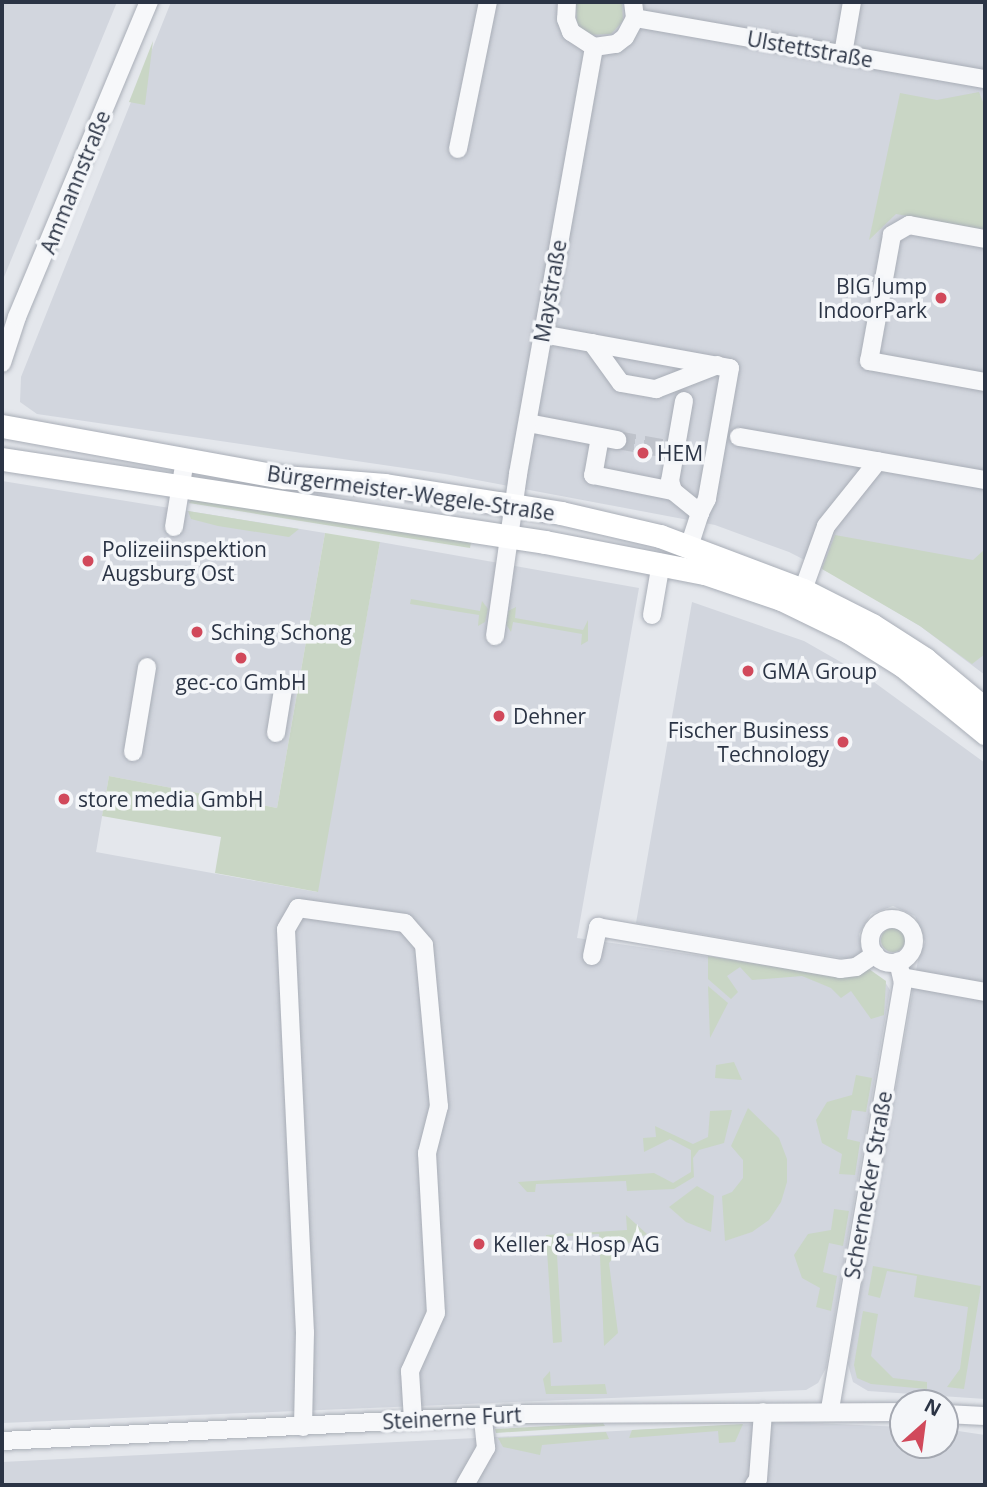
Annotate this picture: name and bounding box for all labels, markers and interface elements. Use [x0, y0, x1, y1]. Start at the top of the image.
street label: Ulstettstraße [745, 26, 875, 72]
street label: Ammannstraße [35, 107, 115, 257]
street label: Maystraße [529, 238, 571, 344]
place label: BIG Jump IndoorPark [818, 273, 927, 323]
marker: BIG Jump IndoorPark [933, 290, 949, 306]
place label: HEM [657, 440, 703, 466]
marker: HEM [635, 445, 651, 461]
street label: Bürgermeister-Wegele-Straße [266, 460, 556, 526]
place label: Polizeiinspektion Augsburg Ost [102, 536, 267, 586]
marker: Polizeiinspektion Augsburg Ost [80, 553, 96, 569]
place label: Sching Schong [211, 619, 352, 645]
marker: Sching Schong [189, 624, 205, 640]
marker: gec-co GmbH [233, 650, 249, 666]
place label: GMA Group [762, 658, 877, 684]
marker: GMA Group [740, 663, 756, 679]
place label: gec-co GmbH [175, 669, 307, 695]
place label: Dehner [513, 703, 586, 729]
marker: Dehner [491, 708, 507, 724]
place label: Fischer Business Technology [668, 717, 829, 767]
marker: Fischer Business Technology [835, 734, 851, 750]
place label: store media GmbH [78, 786, 264, 812]
marker: store media GmbH [56, 791, 72, 807]
street label: Schernecker Straße [839, 1089, 897, 1281]
place label: Keller & Hosp AG [493, 1231, 660, 1257]
marker: Keller & Hosp AG [471, 1236, 487, 1252]
north arrow [889, 1389, 959, 1459]
text: N [920, 1392, 946, 1422]
street label: Steinerne Furt [382, 1402, 522, 1434]

